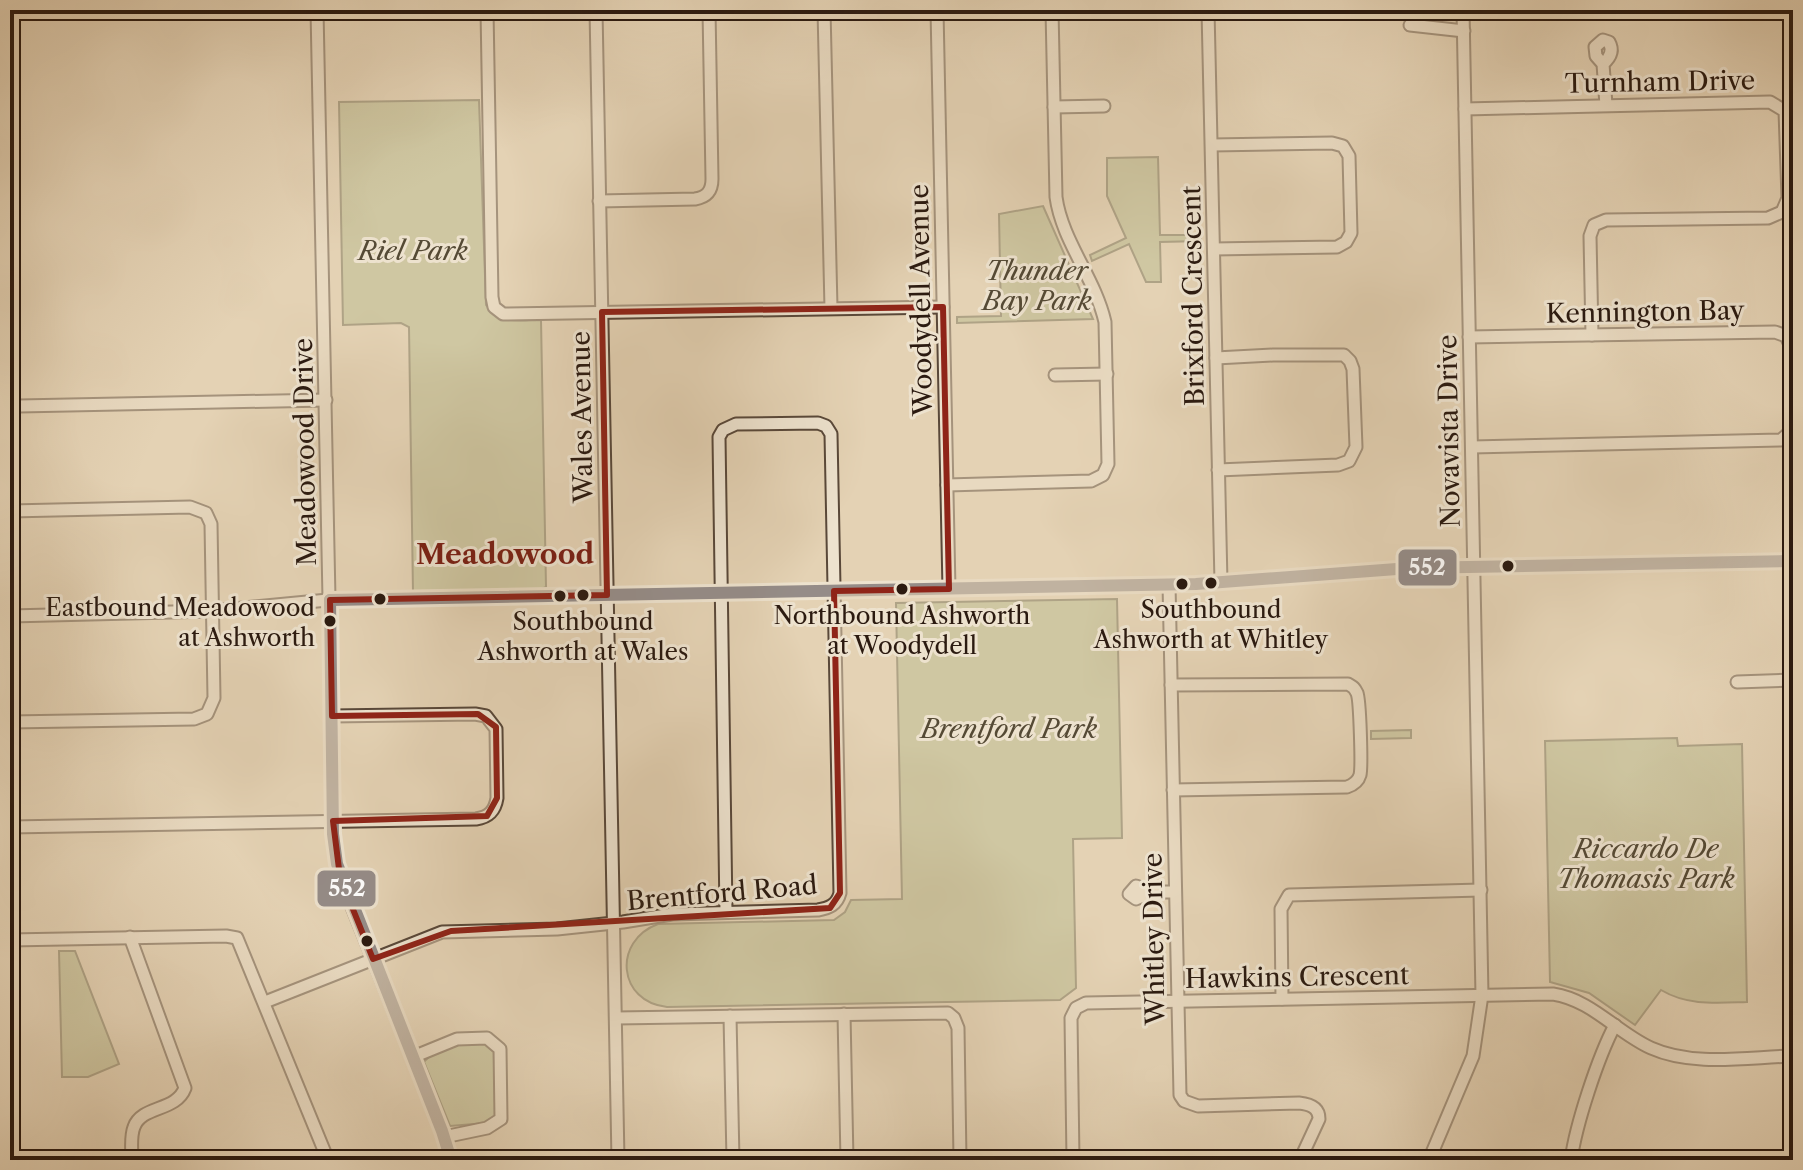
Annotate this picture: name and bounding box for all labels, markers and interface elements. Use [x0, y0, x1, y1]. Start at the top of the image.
street label: Turnham Drive [1564, 64, 1756, 100]
street label: Woodydell Avenue [903, 184, 939, 417]
street label: Brixford Crescent [1175, 185, 1211, 407]
park label: Riel Park [356, 235, 468, 267]
park label: Thunder Bay Park [980, 255, 1092, 317]
street label: Kennington Bay [1545, 294, 1745, 330]
street label: Wales Avenue [565, 331, 600, 504]
street label: Novavista Drive [1431, 334, 1467, 528]
street label: Meadowood Drive [287, 338, 323, 566]
district label: Meadowood [416, 537, 594, 571]
line badge: 552 [1397, 548, 1458, 587]
text: 552 [1408, 554, 1446, 581]
unlabelled marker [1500, 558, 1516, 574]
marker: Southbound Ashworth at Whitley [1203, 575, 1219, 591]
unlabelled marker [1174, 576, 1190, 592]
marker: Northbound Ashworth at Woodydell [894, 581, 910, 597]
marker: Southbound Ashworth at Wales [575, 587, 591, 603]
unlabelled marker [552, 588, 568, 604]
unlabelled marker [372, 591, 388, 607]
place label: Eastbound Meadowood at Ashworth [45, 593, 315, 652]
place label: Southbound Ashworth at Whitley [1093, 595, 1329, 654]
place label: Northbound Ashworth at Woodydell [774, 601, 1030, 660]
place label: Southbound Ashworth at Wales [476, 607, 689, 666]
marker: Eastbound Meadowood at Ashworth [322, 613, 338, 629]
park label: Brentford Park [919, 713, 1098, 745]
park label: Riccardo De Thomasis Park [1557, 833, 1735, 895]
street label: Whitley Drive [1136, 853, 1172, 1026]
line badge: 552 [316, 869, 377, 908]
street label: Brentford Road [625, 869, 819, 917]
text: 552 [328, 875, 366, 902]
unlabelled marker [359, 933, 375, 949]
street label: Hawkins Crescent [1185, 959, 1410, 995]

